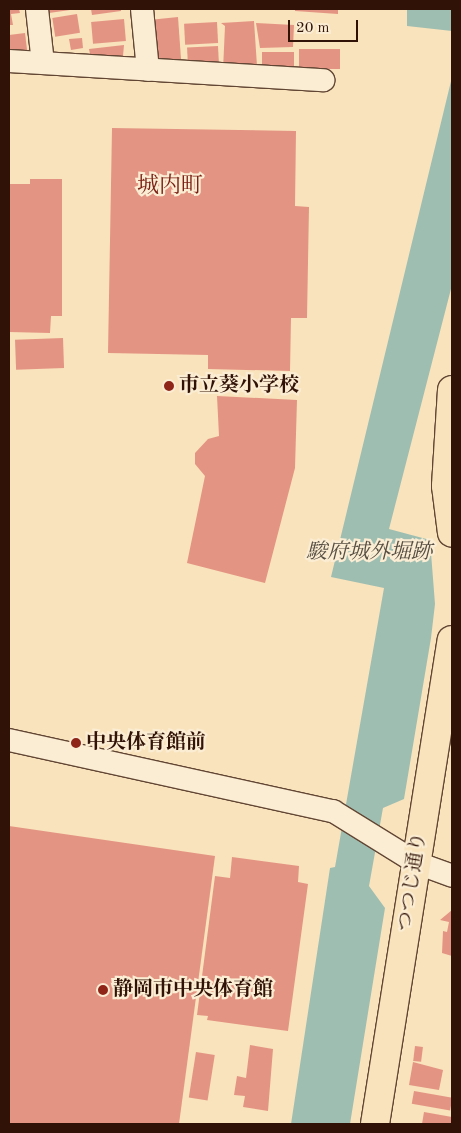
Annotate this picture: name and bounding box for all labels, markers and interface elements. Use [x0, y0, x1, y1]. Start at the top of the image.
scale bar [291, 10, 361, 42]
text: 20 m [296, 21, 330, 36]
district label: 城内町 [137, 174, 203, 200]
place label: 市立葵小学校 [179, 374, 299, 398]
marker: 市立葵小学校 [163, 380, 175, 392]
water label: 駿府城外堀跡 [306, 540, 432, 566]
place label: 中央体育館前 [86, 731, 206, 755]
marker: 中央体育館前 [70, 737, 82, 749]
street label: つつじ通り [393, 831, 433, 933]
place label: 静岡市中央体育館 [113, 978, 273, 1002]
marker: 静岡市中央体育館 [97, 984, 109, 996]

